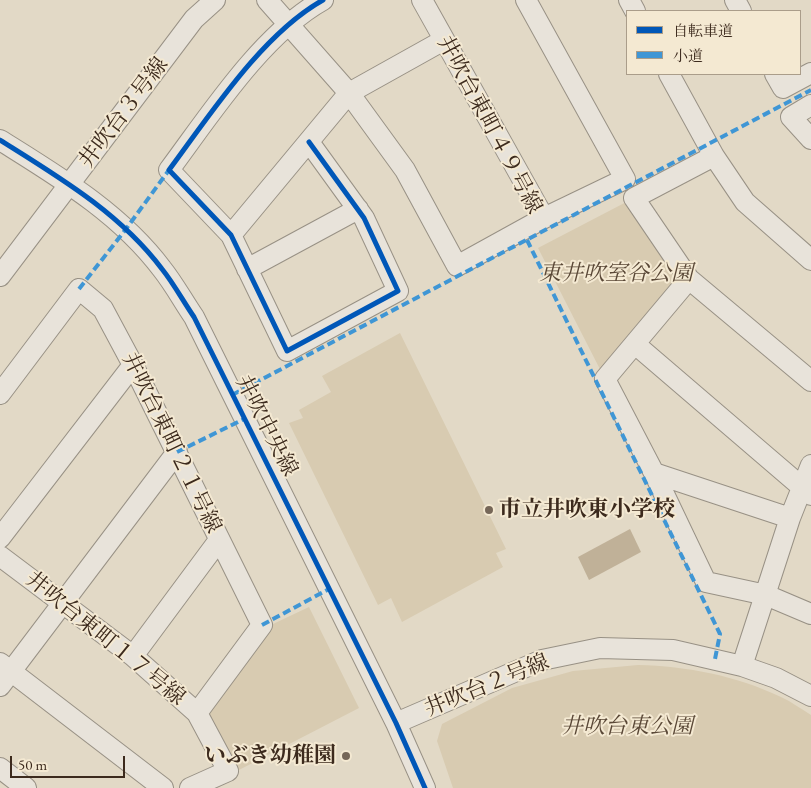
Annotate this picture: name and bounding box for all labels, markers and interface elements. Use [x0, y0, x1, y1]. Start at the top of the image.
legend [626, 10, 801, 75]
text: 自転車道 [673, 21, 733, 40]
street label: 井吹台東町４９号線 [431, 31, 547, 219]
text: 小道 [673, 46, 703, 65]
street label: 井吹台３号線 [74, 52, 174, 174]
park label: 東井吹室谷公園 [539, 261, 693, 287]
street label: 井吹台東町２１号線 [116, 348, 226, 538]
street label: 井吹中央線 [229, 371, 303, 481]
place label: 市立井吹東小学校 [499, 497, 675, 523]
marker: 市立井吹東小学校 [483, 504, 495, 516]
street label: 井吹台東町１７号線 [20, 566, 190, 712]
street label: 井吹台２号線 [421, 649, 553, 723]
park label: 井吹台東公園 [561, 714, 693, 740]
place label: いぶき幼稚園 [204, 743, 336, 769]
scale bar [12, 746, 128, 778]
marker: いぶき幼稚園 [340, 750, 352, 762]
text: 50 m [18, 755, 47, 774]

